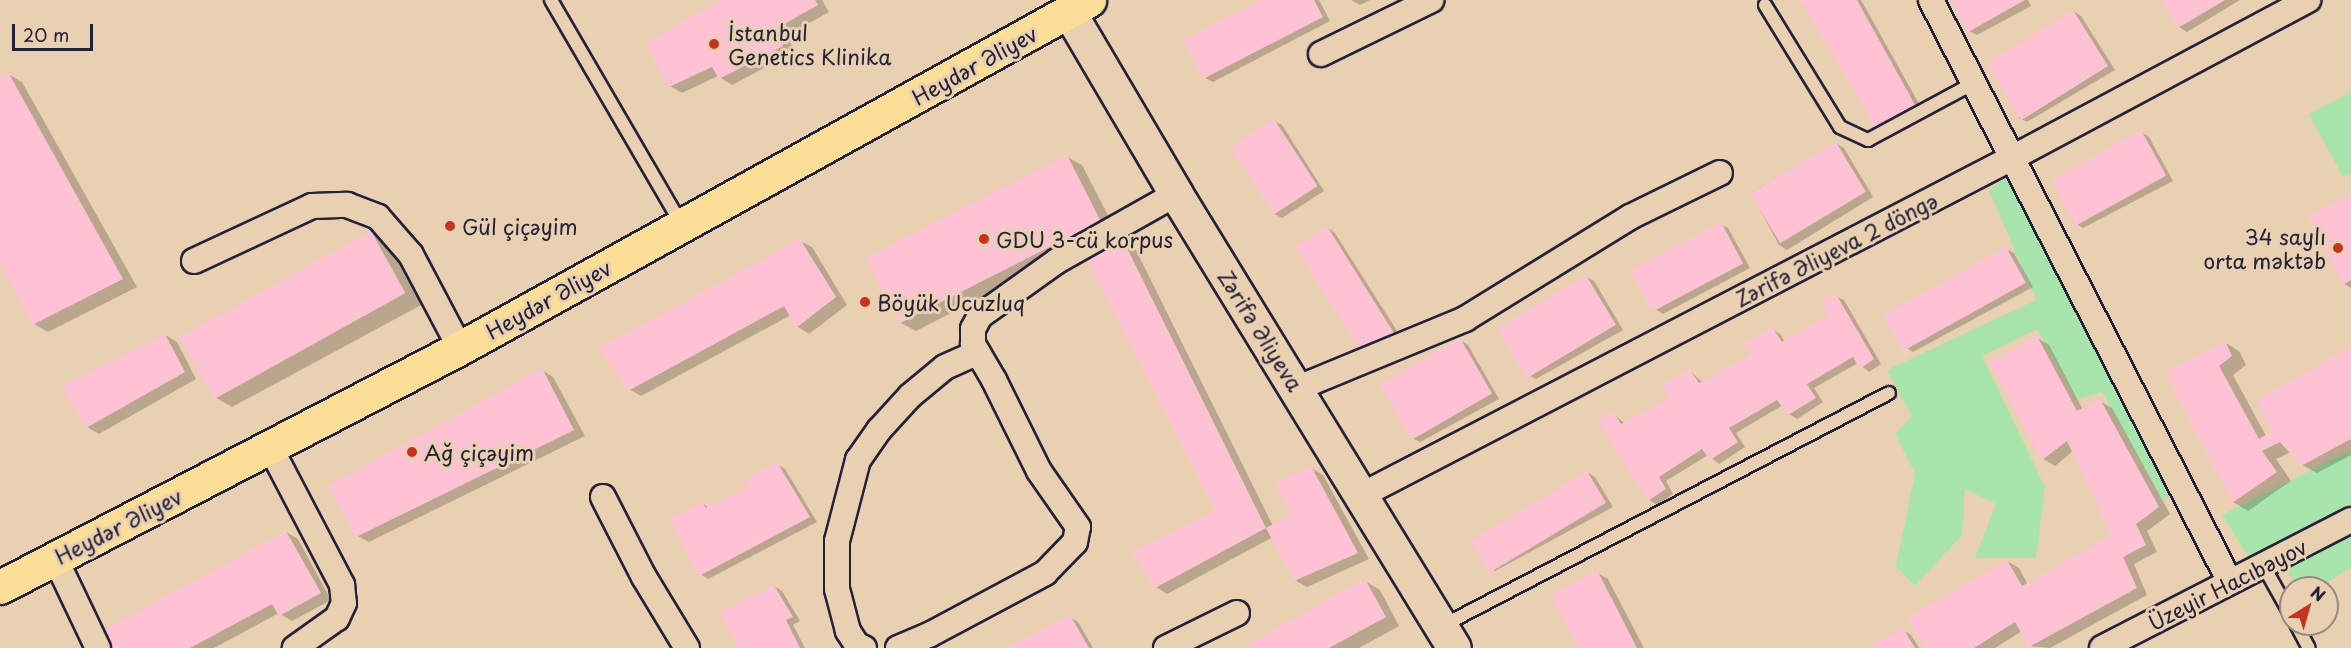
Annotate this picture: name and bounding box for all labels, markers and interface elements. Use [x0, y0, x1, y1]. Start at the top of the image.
scale bar [15, 12, 96, 50]
place label: İstanbul Genetics Klinika [728, 19, 892, 69]
street label: Heydər Əliyev [907, 20, 1041, 110]
text: 20 m [23, 21, 69, 48]
marker: İstanbul Genetics Klinika [705, 35, 723, 53]
street label: Zərifə Əliyeva 2 döngə [1730, 187, 1942, 311]
place label: Gül çiçəyim [462, 213, 578, 239]
marker: Gül çiçəyim [443, 219, 457, 233]
place label: 34 saylı orta məktəb [2203, 223, 2326, 273]
place label: GDU 3-cü korpus [996, 226, 1175, 252]
marker: GDU 3-cü korpus [977, 232, 991, 246]
marker: 34 saylı orta məktəb [2331, 241, 2345, 255]
street label: Heydər Əliyev [481, 254, 615, 344]
street label: Zərifə Əliyeva [1214, 265, 1308, 395]
place label: Böyük Ucuzluq [877, 289, 1026, 315]
marker: Böyük Ucuzluq [858, 295, 872, 309]
place label: Ağ çiçəyim [424, 439, 534, 465]
marker: Ağ çiçəyim [405, 445, 419, 459]
street label: Heydər Əliyev [50, 483, 186, 569]
street label: Üzeyir Hacıbəyov [2144, 533, 2310, 635]
north arrow [2279, 576, 2339, 636]
text: N [2306, 580, 2331, 607]

